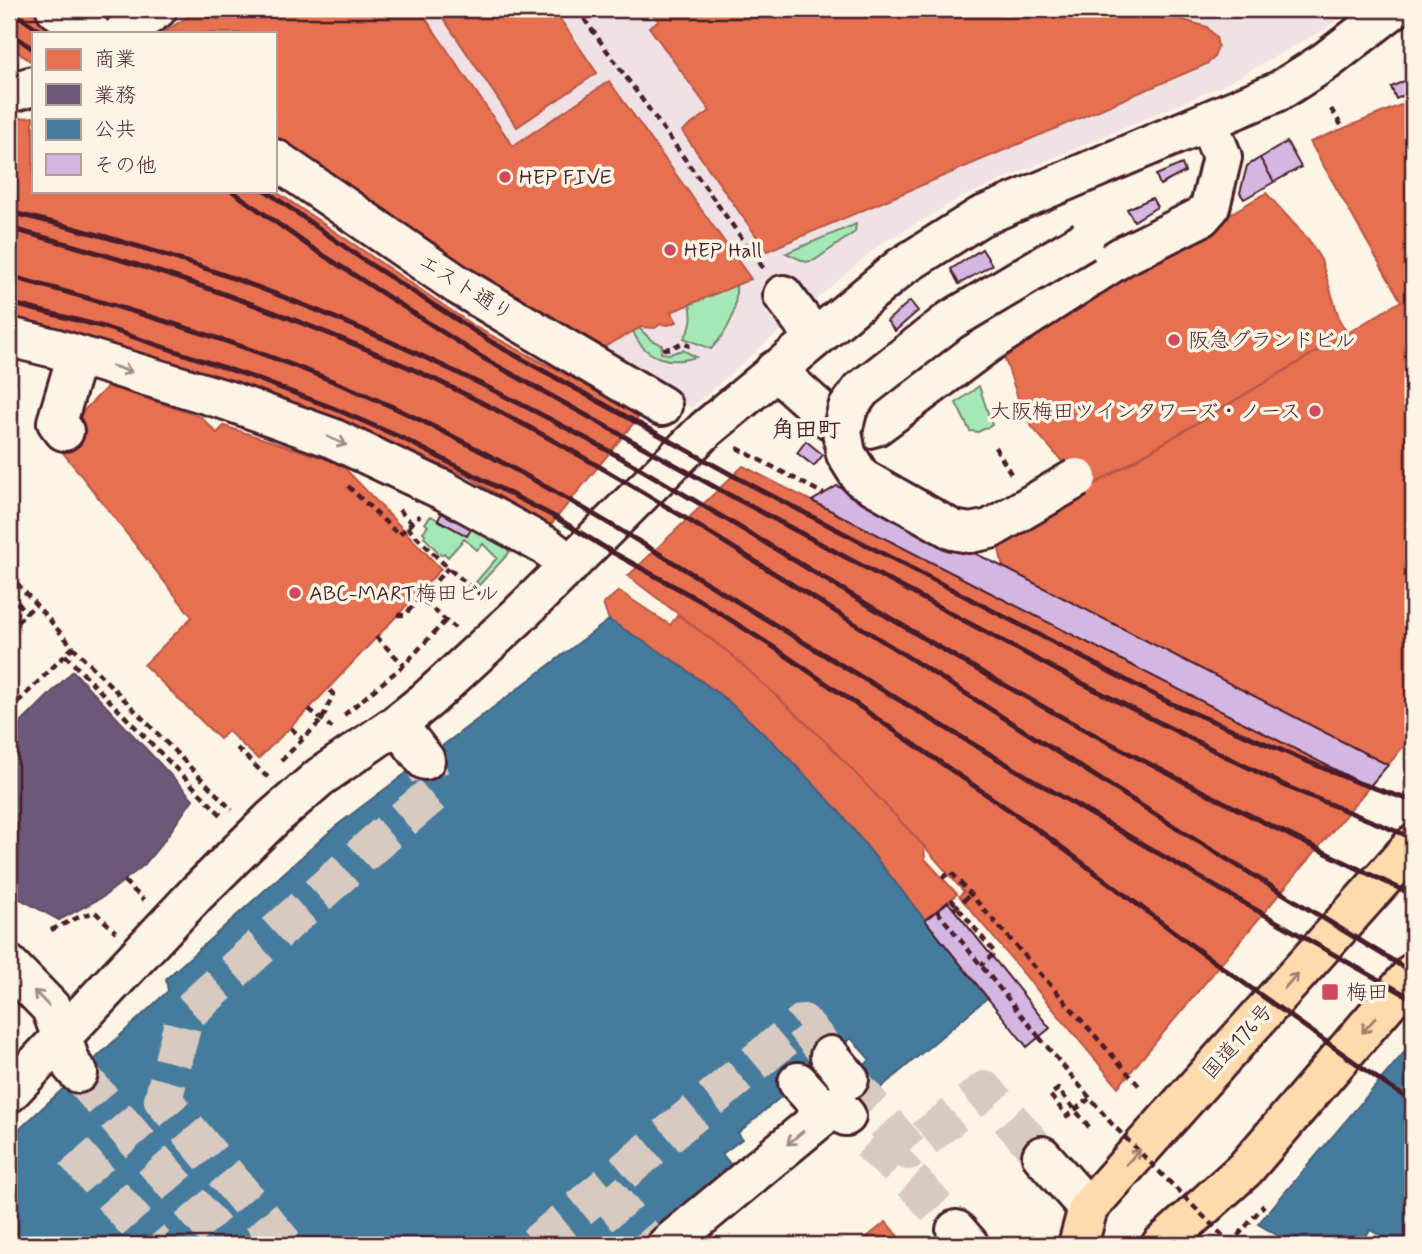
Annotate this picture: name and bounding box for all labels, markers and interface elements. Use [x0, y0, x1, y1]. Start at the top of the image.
legend [32, 32, 276, 192]
text: 商業 [94, 46, 136, 74]
text: 業務 [94, 82, 136, 110]
text: 公共 [94, 116, 136, 144]
text: その他 [94, 152, 157, 180]
place label: HEP FIVE [519, 164, 612, 192]
marker: HEP FIVE [497, 169, 513, 185]
place label: HEP Hall [684, 237, 762, 265]
marker: HEP Hall [662, 242, 678, 258]
street label: エスト通り [413, 248, 518, 328]
place label: 阪急グランドビル [1188, 327, 1356, 355]
marker: 阪急グランドビル [1166, 332, 1182, 348]
one-way arrow [110, 363, 132, 376]
place label: 大阪梅田ツインタワーズ・ノース [990, 398, 1301, 426]
marker: 大阪梅田ツインタワーズ・ノース [1307, 403, 1323, 419]
district label: 角田町 [772, 416, 841, 446]
one-way arrow [326, 435, 347, 448]
place label: ABC-MART梅田ビル [309, 580, 499, 608]
marker: ABC-MART梅田ビル [287, 585, 303, 601]
one-way arrow [1282, 973, 1299, 990]
place label: 梅田 [1346, 979, 1388, 1007]
marker: 梅田 [1320, 982, 1340, 1002]
one-way arrow [32, 989, 49, 1006]
street label: 国道176号 [1196, 998, 1279, 1086]
one-way arrow [1361, 1016, 1377, 1034]
one-way arrow [787, 1131, 805, 1146]
one-way arrow [1125, 1149, 1142, 1166]

